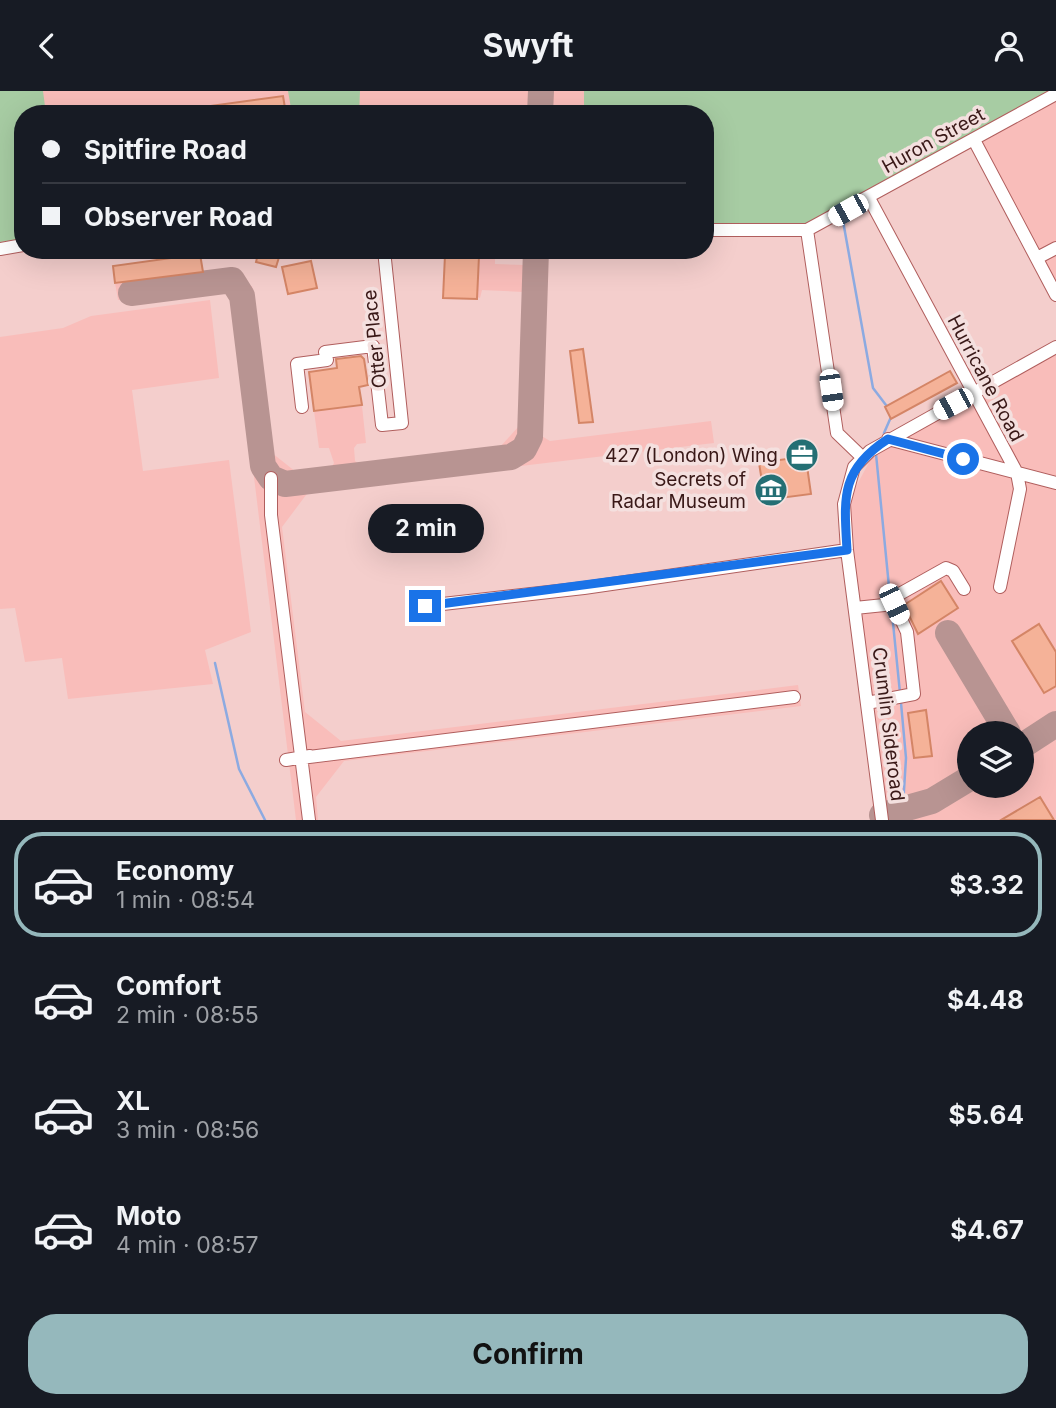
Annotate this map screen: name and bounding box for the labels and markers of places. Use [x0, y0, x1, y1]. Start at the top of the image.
office icon: 427 (London) Wing [783, 436, 821, 474]
place label: 427 (London) Wing [605, 444, 778, 467]
place label: Secrets of Radar Museum [611, 468, 746, 513]
museum icon: Secrets of Radar Museum [752, 471, 790, 509]

